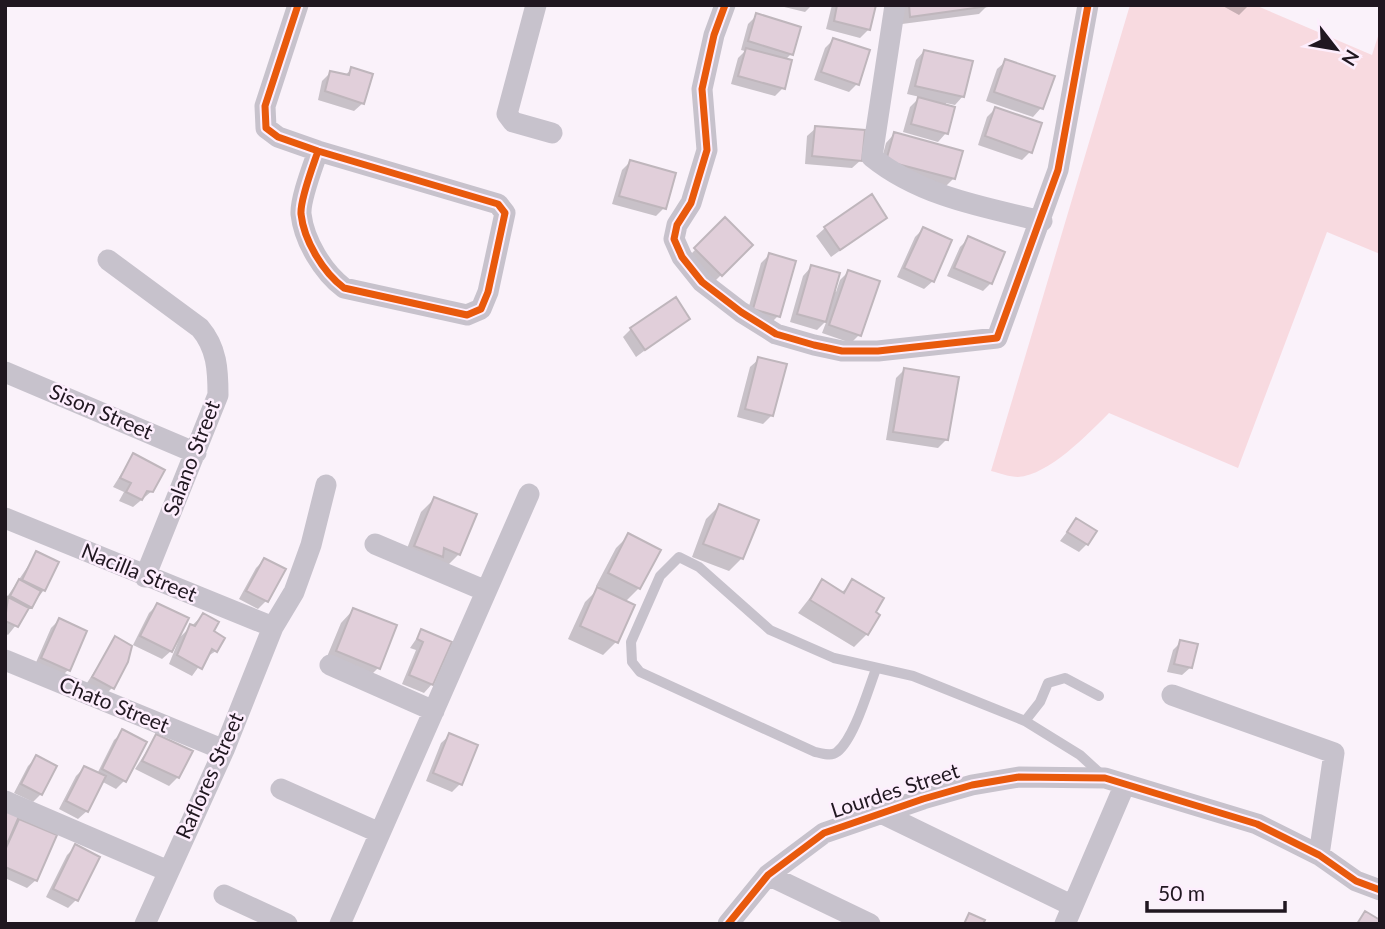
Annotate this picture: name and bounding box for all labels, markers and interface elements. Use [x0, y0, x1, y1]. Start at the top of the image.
north arrow [1301, 14, 1371, 84]
text: N [1337, 46, 1365, 70]
street label: Sison Street [46, 378, 157, 444]
street label: Salano Street [157, 396, 224, 519]
street label: Nacilla Street [78, 537, 201, 606]
street label: Chato Street [56, 670, 173, 737]
street label: Raflores Street [170, 708, 248, 842]
street label: Lourdes Street [827, 757, 962, 822]
scale bar [1147, 870, 1285, 914]
text: 50 m [1158, 880, 1205, 905]

